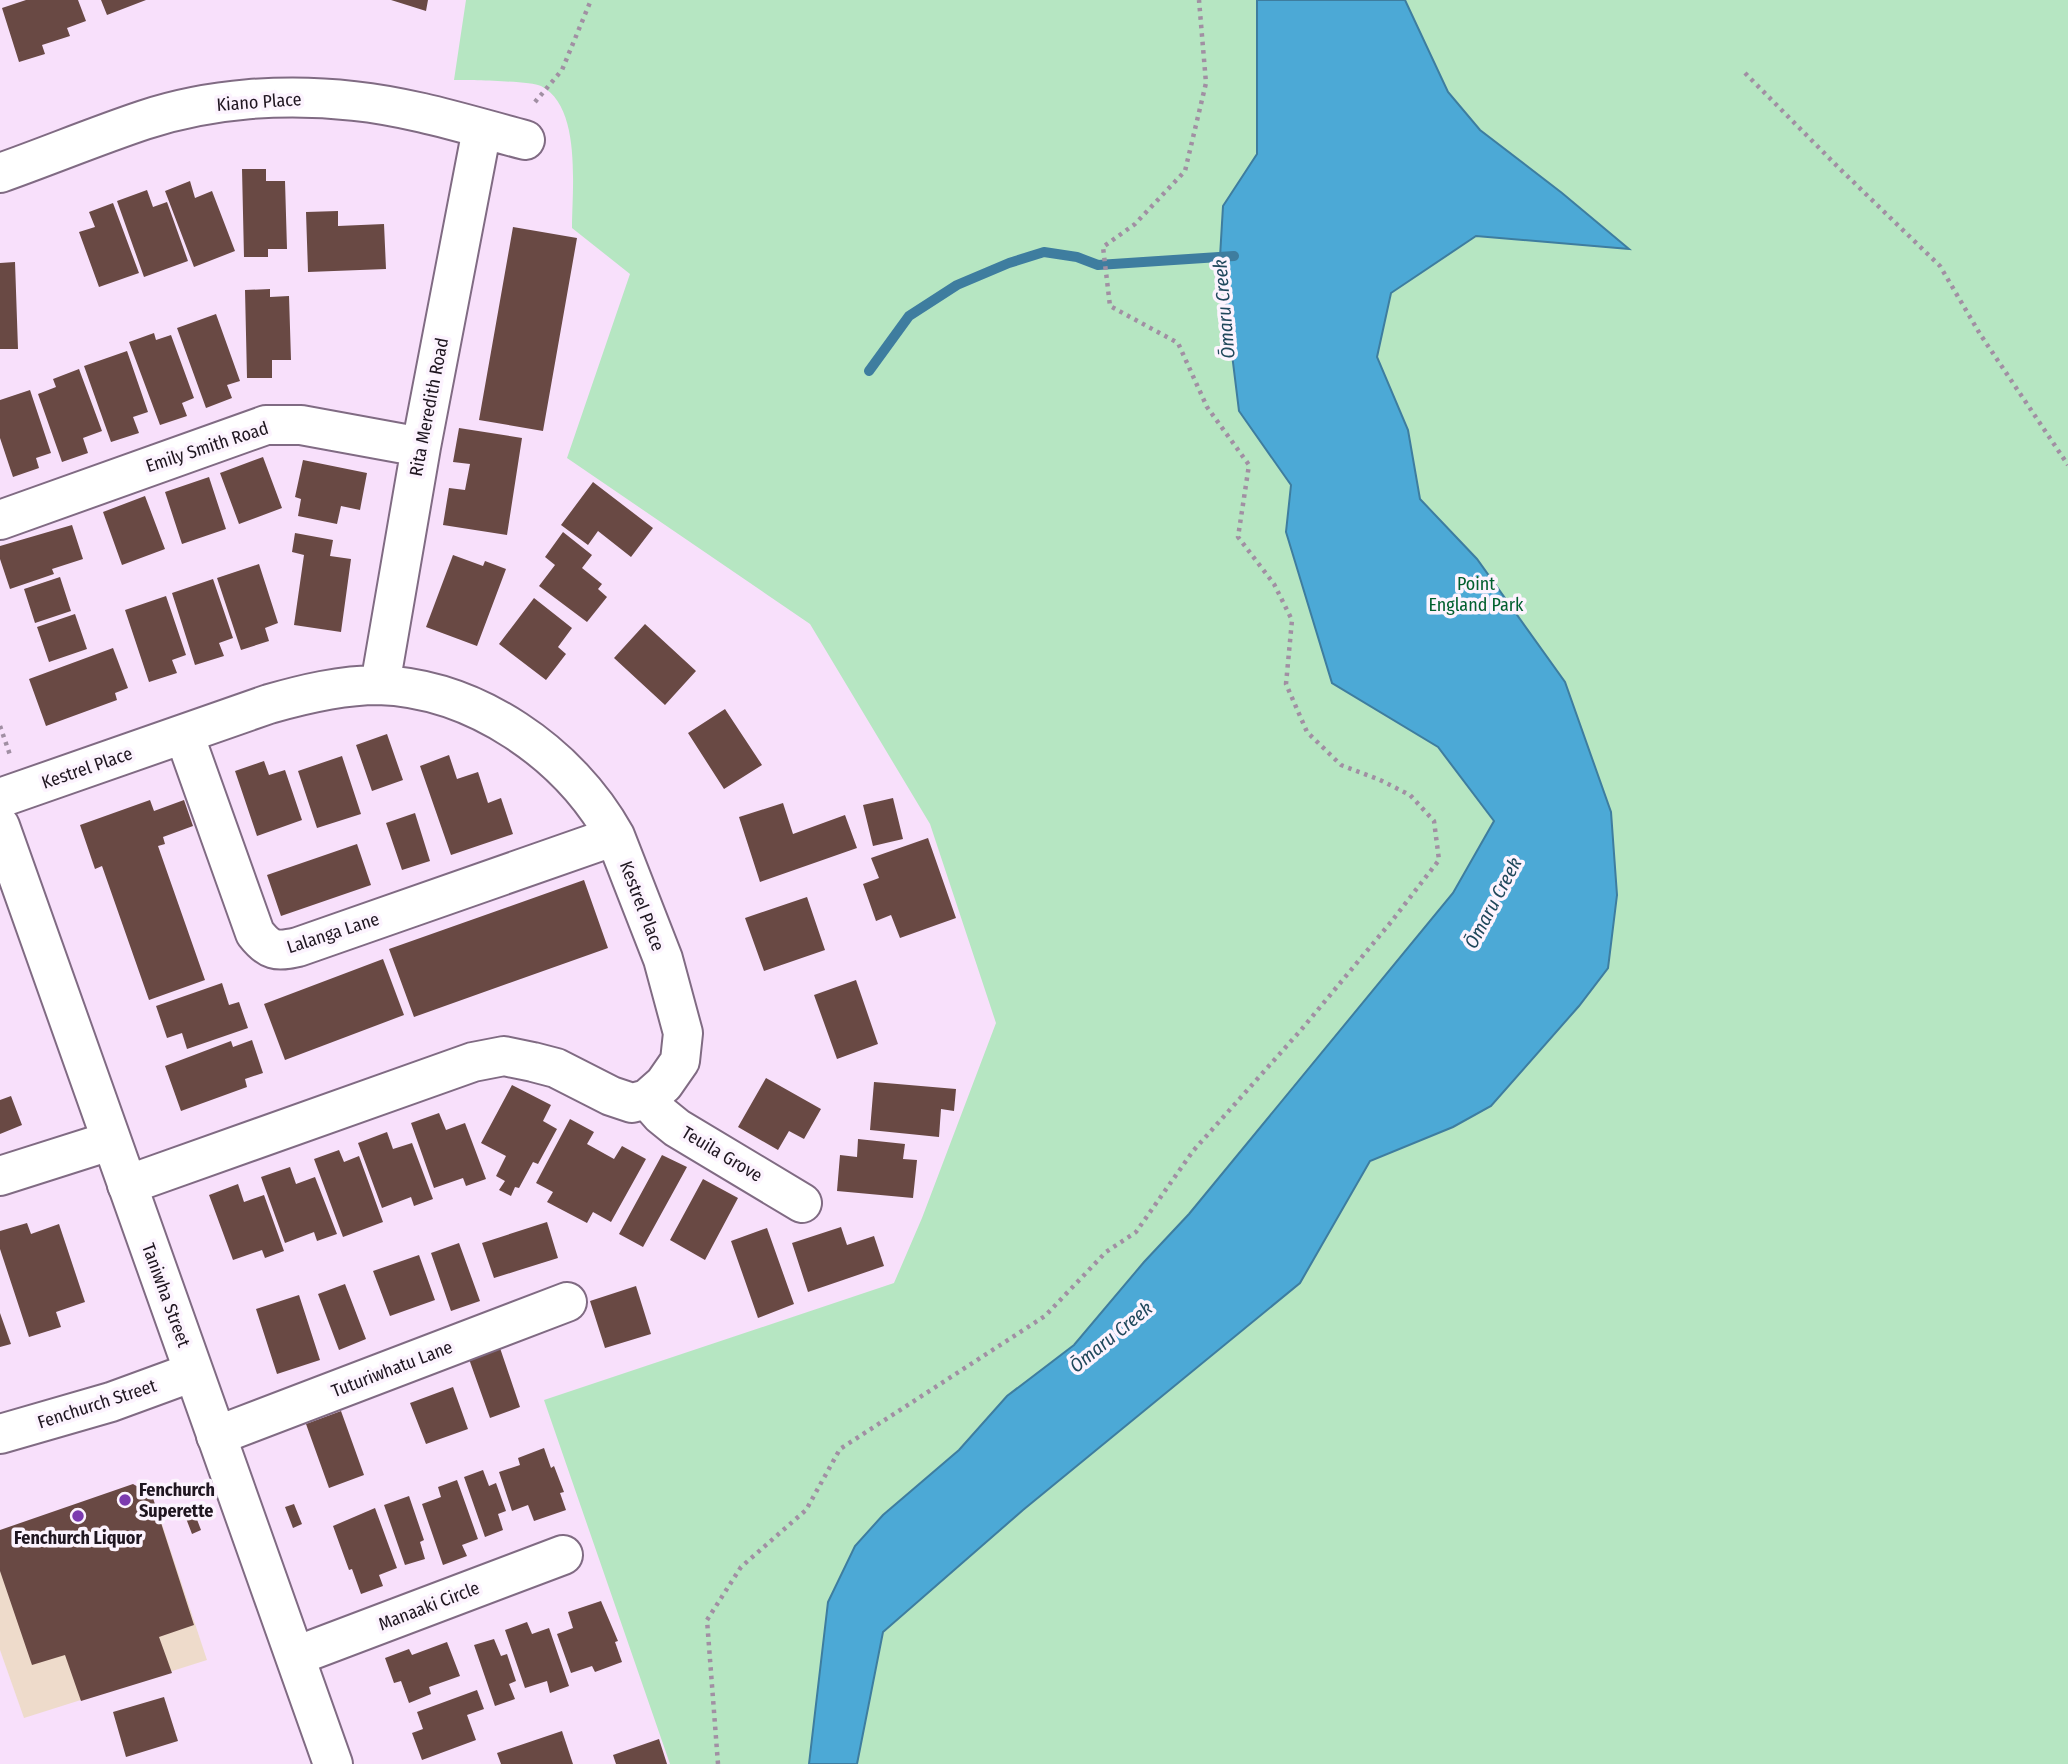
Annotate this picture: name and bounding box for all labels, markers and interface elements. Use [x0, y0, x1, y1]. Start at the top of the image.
street label: Kiano Place [216, 88, 302, 116]
water label: Ōmaru Creek [1208, 258, 1240, 360]
street label: Rita Meredith Road [405, 336, 453, 478]
street label: Emily Smith Road [143, 417, 271, 477]
park label: Point England Park [1428, 573, 1524, 616]
street label: Kestrel Place [39, 742, 135, 794]
water label: Ōmaru Creek [1459, 854, 1527, 952]
street label: Kestrel Place [615, 858, 669, 954]
street label: Lalanga Lane [284, 908, 382, 958]
street label: Teuila Grove [678, 1121, 766, 1187]
street label: Taniwha Street [137, 1240, 195, 1350]
water label: Ōmaru Creek [1065, 1297, 1157, 1377]
street label: Tuturiwhatu Lane [328, 1336, 456, 1402]
street label: Fenchurch Street [35, 1374, 159, 1434]
place label: Fenchurch Superette [139, 1479, 215, 1522]
marker: Fenchurch Superette [117, 1492, 133, 1508]
marker: Fenchurch Liquor [70, 1508, 86, 1524]
place label: Fenchurch Liquor [14, 1527, 142, 1549]
street label: Manaaki Circle [375, 1577, 483, 1635]

